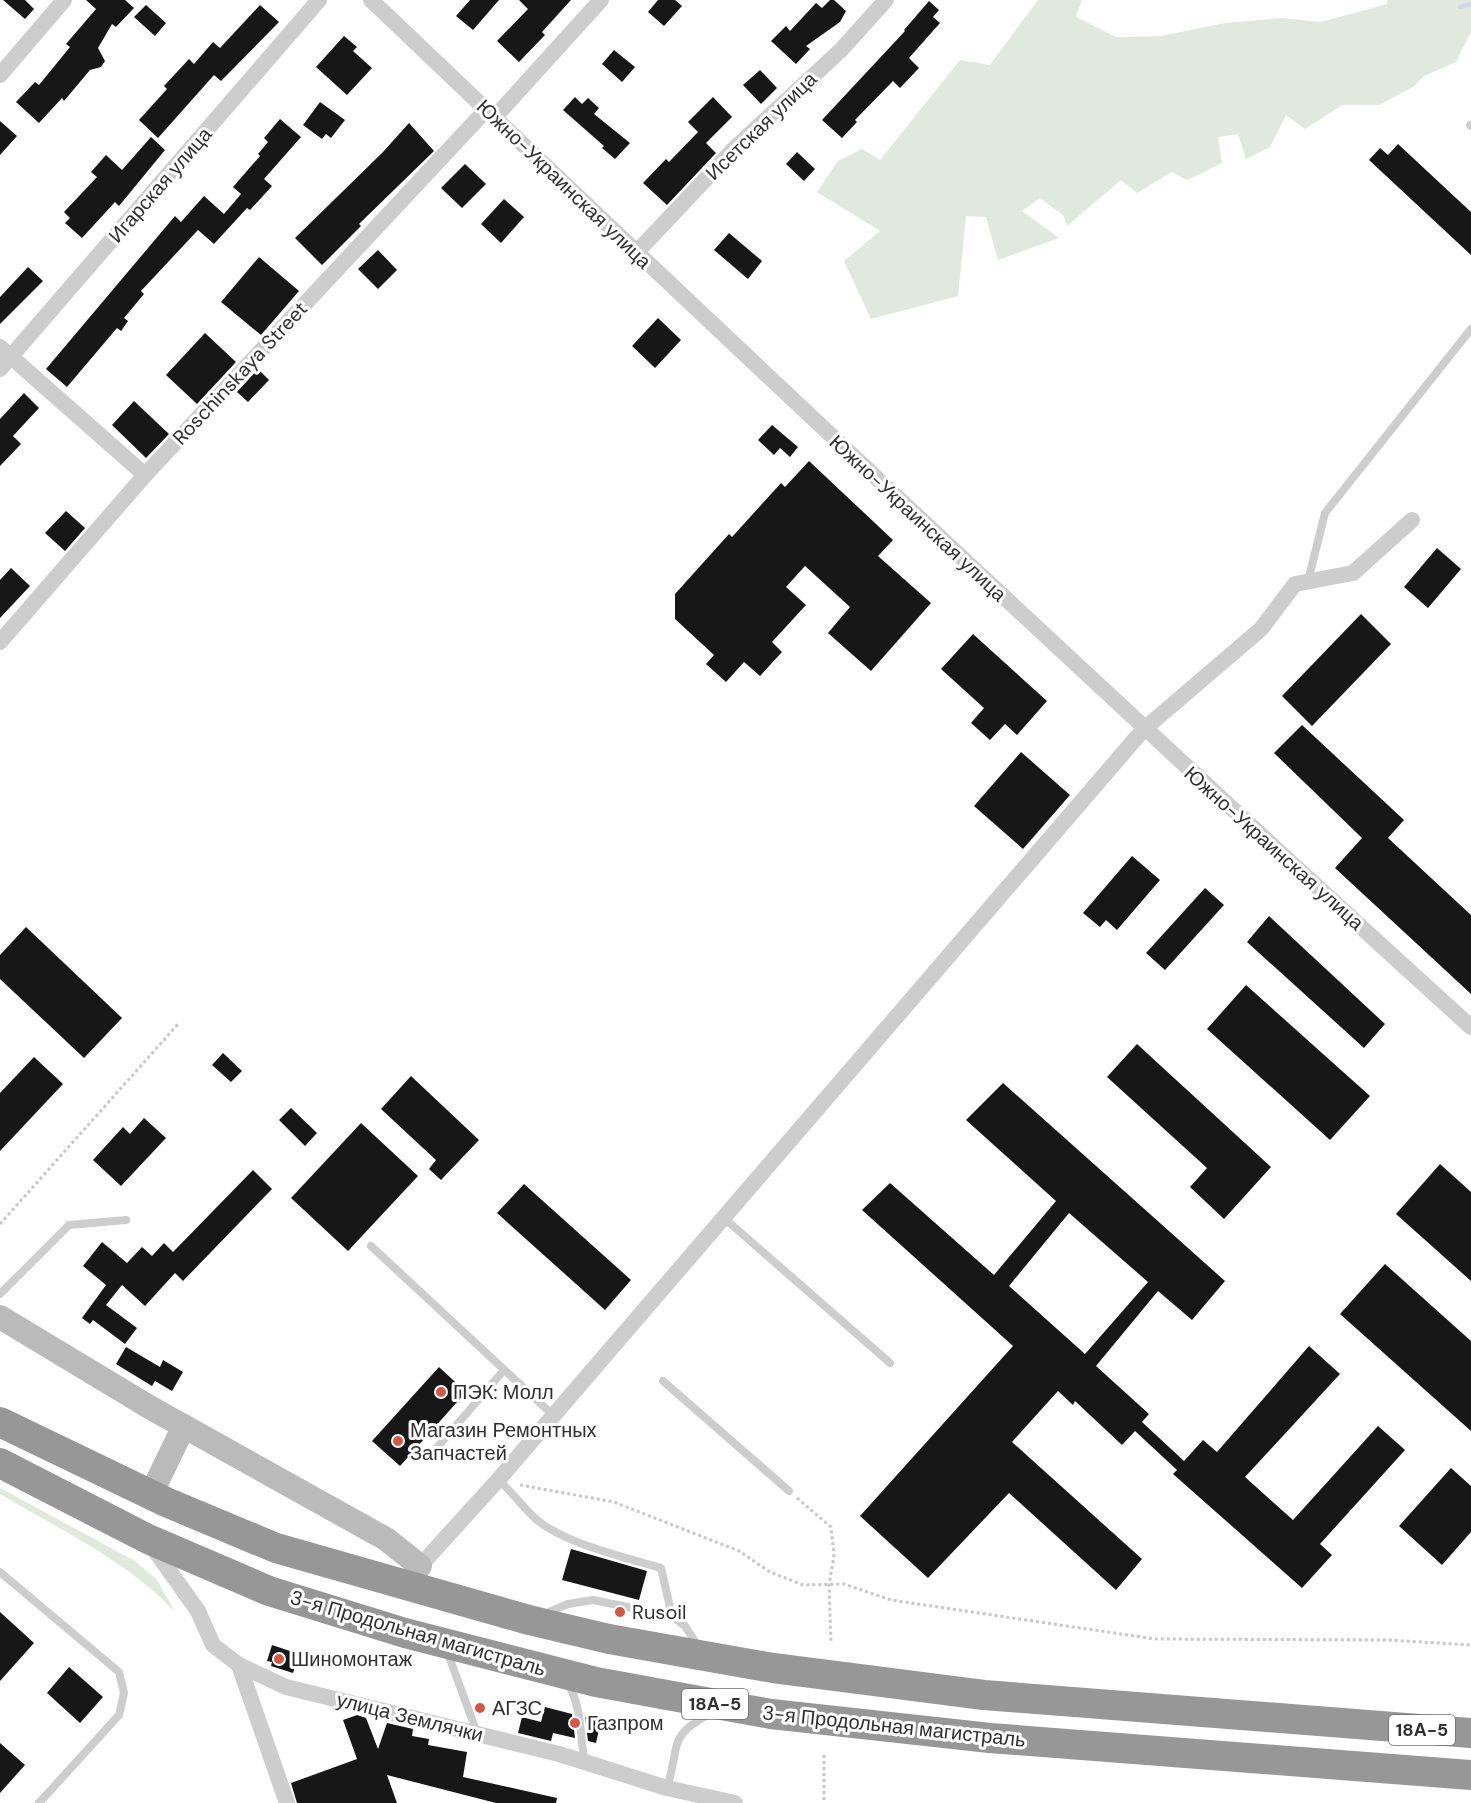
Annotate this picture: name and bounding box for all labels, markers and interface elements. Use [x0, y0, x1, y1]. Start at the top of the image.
street label: Исетская улица [700, 66, 823, 186]
street label: Южно-Украинская улица [471, 94, 657, 275]
street label: Игарская улица [103, 121, 218, 248]
street label: Roschinskaya Street [167, 296, 313, 450]
street label: Южно-Украинская улица [824, 429, 1013, 608]
street label: Южно-Украинская улица [1179, 760, 1370, 936]
place label: ПЭК: Молл [453, 1379, 554, 1405]
marker: ПЭК: Молл [434, 1385, 448, 1399]
place label: Магазин Ремонтных Запчастей [410, 1417, 597, 1466]
marker: Магазин Ремонтных Запчастей [391, 1434, 405, 1448]
street label: 3-я Продольная магистраль [287, 1584, 549, 1682]
place label: Rusoil [632, 1599, 687, 1625]
marker: Rusoil [613, 1605, 627, 1619]
place label: Шиномонтаж [291, 1646, 413, 1672]
marker: Шиномонтаж [272, 1652, 286, 1666]
street label: улица Землячки [334, 1686, 486, 1748]
road number: 18А-5 [682, 1689, 748, 1719]
place label: АГЗС [492, 1695, 542, 1721]
street label: 3-я Продольная магистраль [761, 1699, 1027, 1753]
marker: АГЗС [473, 1701, 487, 1715]
place label: Газпром [587, 1710, 664, 1736]
road number: 18А-5 [1389, 1715, 1455, 1745]
marker: Газпром [568, 1716, 582, 1730]

